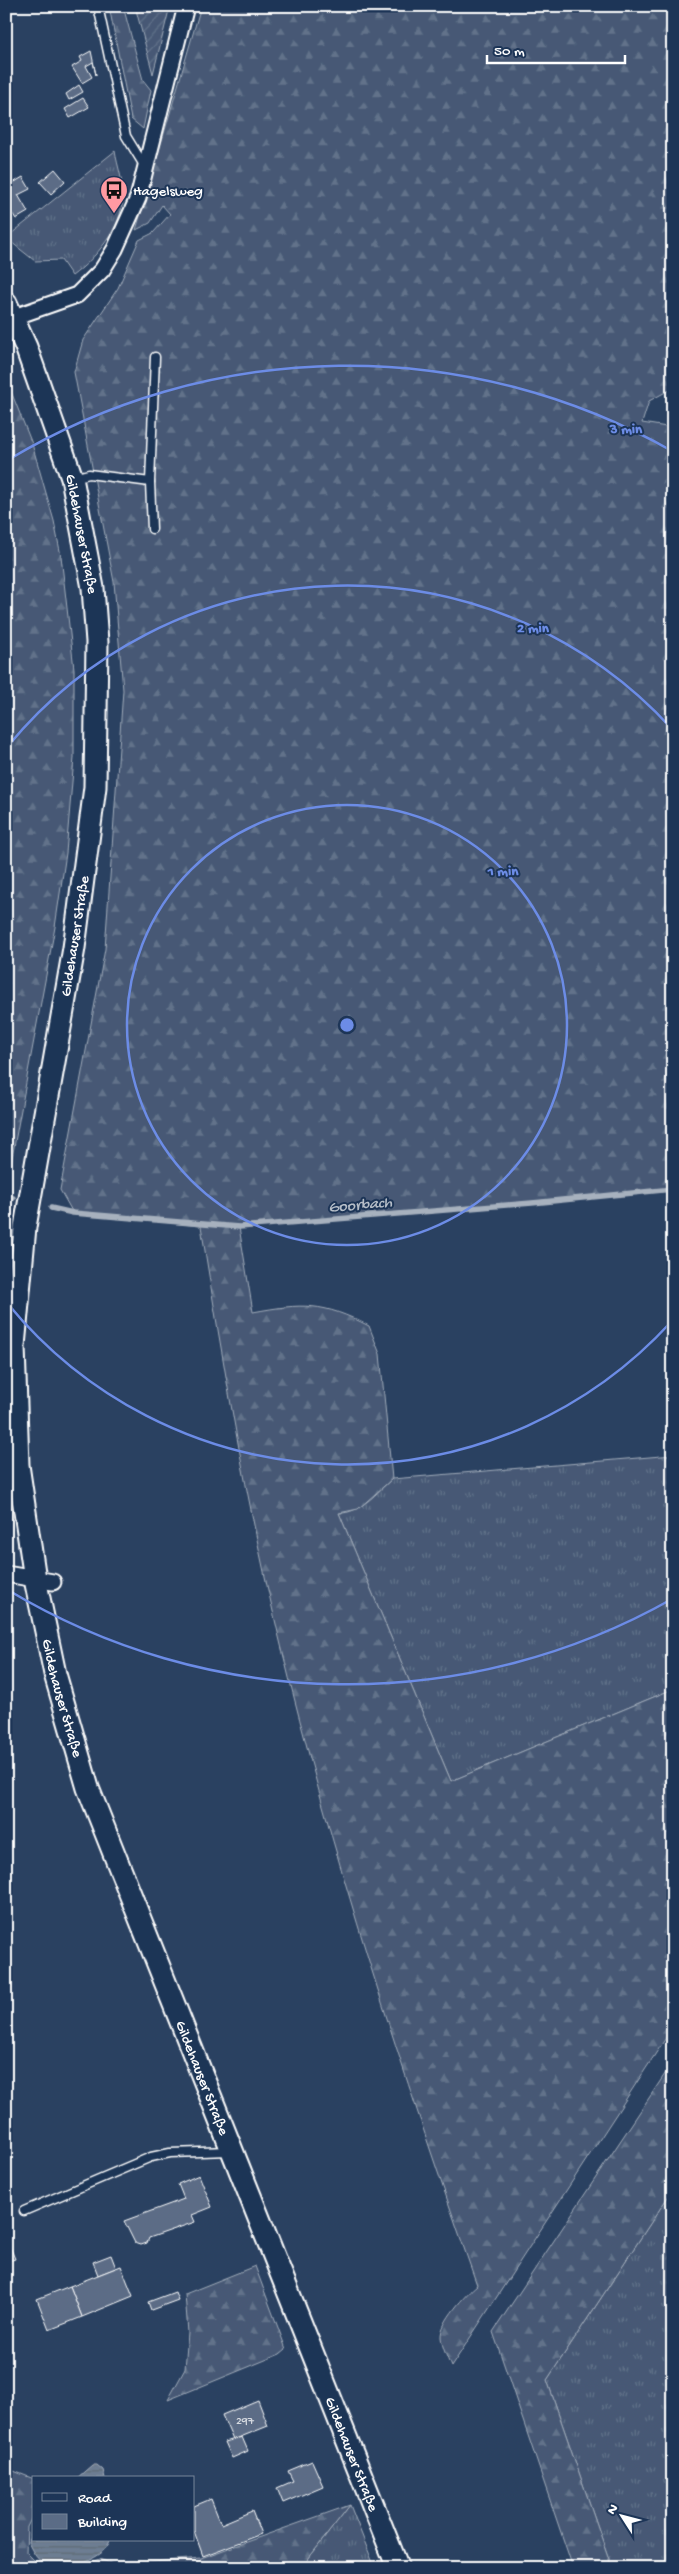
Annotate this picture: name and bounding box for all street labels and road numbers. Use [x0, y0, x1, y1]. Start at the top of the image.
street label: Gildehauser Straße [60, 473, 100, 595]
street label: Gildehauser Straße [58, 875, 94, 998]
street label: Gildehauser Straße [37, 1638, 86, 1760]
street label: Gildehauser Straße [170, 2018, 232, 2138]
street label: Gildehauser Straße [320, 2395, 382, 2515]

